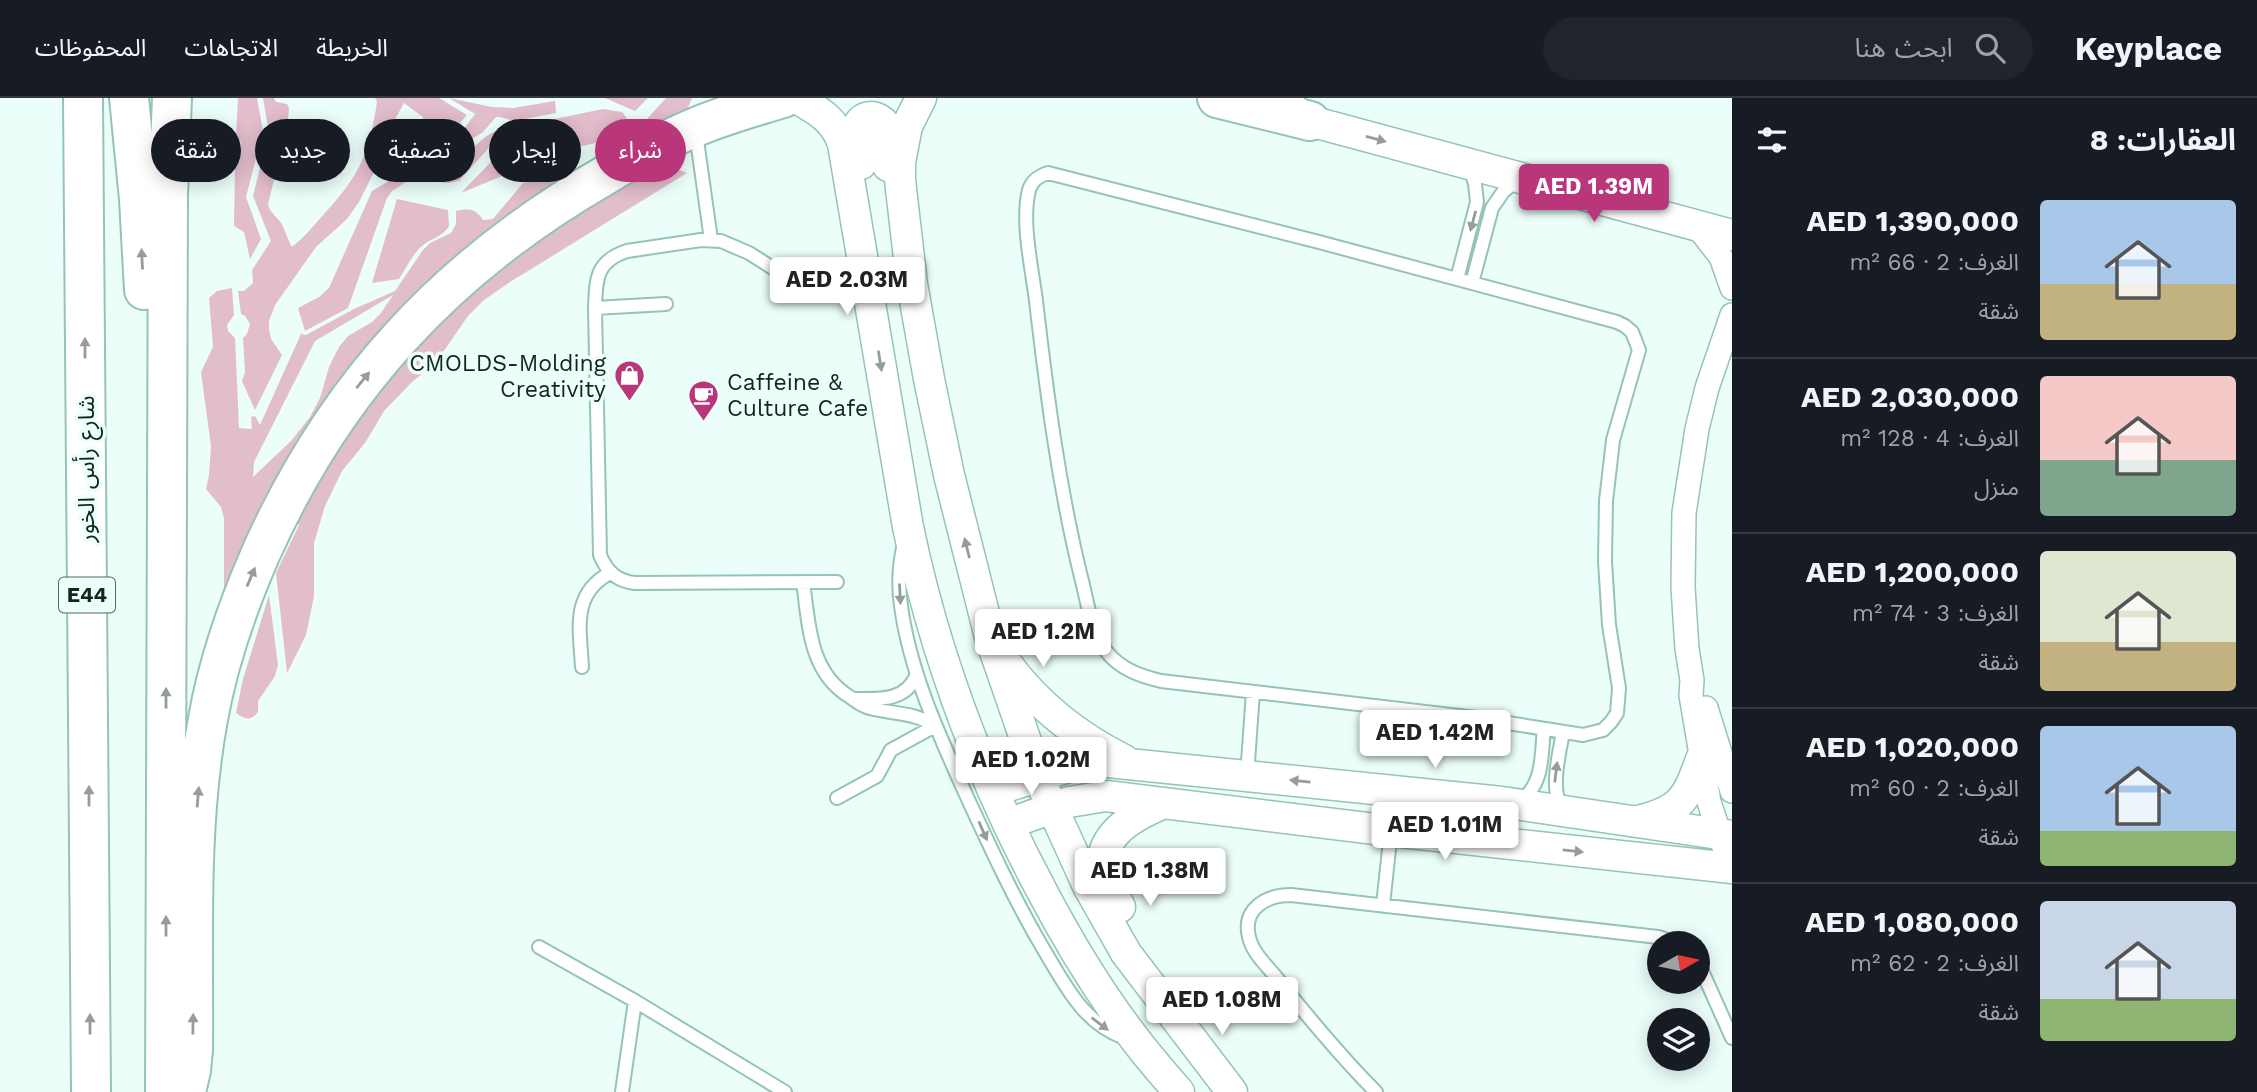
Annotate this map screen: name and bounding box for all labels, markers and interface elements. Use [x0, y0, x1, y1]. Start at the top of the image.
search box [1543, 17, 2033, 80]
icon: search [1971, 29, 2009, 67]
text: Keyplace [2075, 29, 2222, 68]
text: ابحث هنا [1854, 33, 1953, 63]
text: المحفوظات [35, 34, 146, 62]
text: الاتجاهات [184, 34, 278, 62]
text: الخريطة [316, 34, 388, 62]
chip: شقة [151, 119, 241, 182]
chip: جديد [255, 119, 350, 182]
chip: تصفية [364, 119, 475, 182]
chip: إيجار [489, 119, 581, 182]
chip: شراء [595, 119, 686, 182]
icon: filters [1753, 121, 1791, 159]
text: العقارات: 8 [2090, 122, 2236, 157]
one-way arrow [1366, 134, 1388, 145]
pin: AED 1.39M [1514, 164, 1674, 224]
text: AED 1.39M [1535, 173, 1653, 200]
text: AED 1,390,000 [1807, 203, 2019, 238]
one-way arrow [1467, 211, 1477, 232]
icon: home [2096, 228, 2180, 312]
one-way arrow [136, 248, 147, 270]
text: الغرف: 2 · 66 m² [1849, 249, 2019, 276]
pin: AED 2.03M [767, 258, 927, 317]
text: AED 2.03M [786, 266, 908, 293]
text: شقة [1978, 298, 2019, 325]
one-way arrow [79, 337, 91, 359]
place label: CMOLDS-Molding Creativity [409, 350, 607, 403]
one-way arrow [875, 350, 886, 372]
shop icon: CMOLDS-Molding Creativity [612, 359, 646, 403]
place label: Caffeine & Culture Cafe [727, 369, 868, 422]
one-way arrow [355, 372, 370, 389]
cafe icon: Caffeine & Culture Cafe [687, 378, 721, 422]
text: AED 2,030,000 [1801, 379, 2019, 414]
street label: شارع رأس الخور [72, 396, 103, 544]
icon: home [2096, 404, 2180, 488]
text: الغرف: 4 · 128 m² [1840, 425, 2019, 452]
text: منزل [1974, 474, 2019, 501]
one-way arrow [961, 537, 972, 559]
text: AED 1,200,000 [1806, 554, 2019, 589]
one-way arrow [245, 567, 257, 587]
road number: E44 [59, 578, 115, 612]
icon: home [2096, 579, 2180, 663]
one-way arrow [895, 584, 906, 606]
text: الغرف: 3 · 74 m² [1852, 600, 2019, 627]
pin: AED 1.2M [971, 610, 1115, 669]
text: AED 1.2M [991, 618, 1095, 645]
text: شقة [1978, 649, 2019, 676]
one-way arrow [160, 687, 172, 709]
pin: AED 1.42M [1355, 710, 1515, 770]
text: AED 1.42M [1376, 719, 1494, 746]
text: AED 1,020,000 [1806, 729, 2019, 764]
pin: AED 1.02M [951, 738, 1111, 797]
text: AED 1.02M [972, 746, 1090, 773]
icon: home [2096, 754, 2180, 838]
one-way arrow [1551, 761, 1562, 783]
text: الغرف: 2 · 60 m² [1849, 775, 2019, 802]
one-way arrow [1289, 776, 1311, 787]
one-way arrow [83, 785, 95, 807]
one-way arrow [193, 786, 204, 808]
pin: AED 1.01M [1365, 802, 1525, 862]
text: AED 1.01M [1387, 811, 1503, 838]
one-way arrow [977, 821, 989, 841]
text: شقة [1978, 824, 2019, 851]
one-way arrow [1562, 845, 1584, 856]
pin: AED 1.38M [1070, 848, 1230, 908]
text: AED 1.38M [1091, 857, 1209, 884]
text: AED 1,080,000 [1805, 904, 2019, 939]
one-way arrow [160, 915, 172, 937]
icon: home [2096, 929, 2180, 1013]
north arrow [1647, 931, 1710, 994]
map controls [1647, 931, 1710, 1071]
text: الغرف: 2 · 62 m² [1850, 950, 2019, 977]
pin: AED 1.08M [1142, 978, 1302, 1037]
text: AED 1.08M [1162, 986, 1282, 1013]
text: شقة [1978, 999, 2019, 1026]
button: layers [1647, 1008, 1710, 1071]
one-way arrow [84, 1013, 96, 1035]
one-way arrow [187, 1013, 199, 1035]
one-way arrow [1091, 1017, 1109, 1031]

